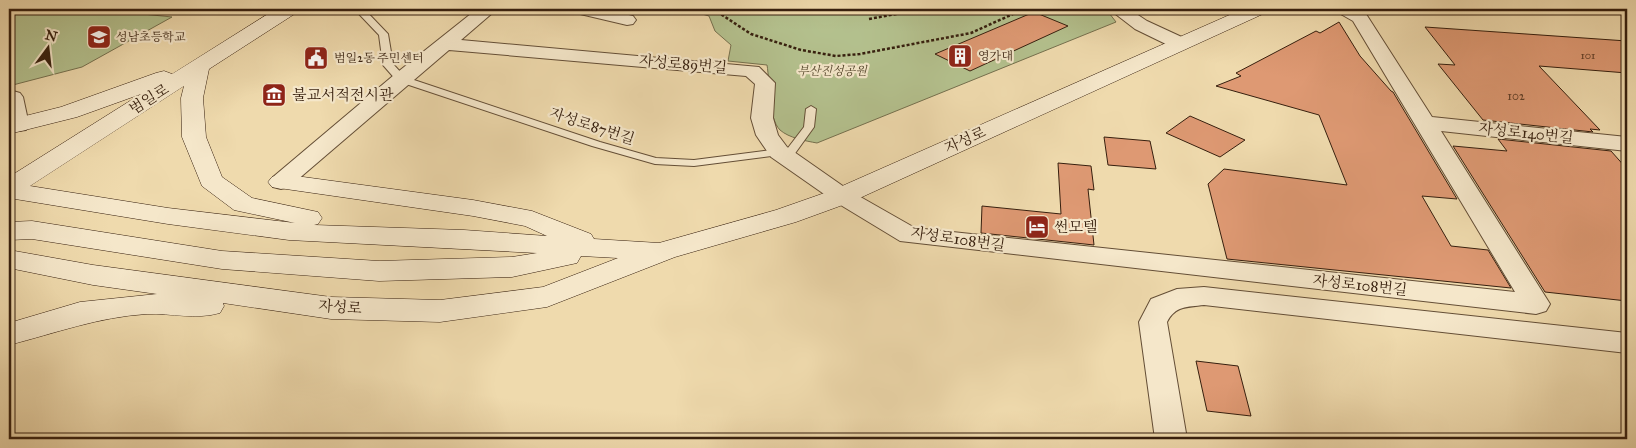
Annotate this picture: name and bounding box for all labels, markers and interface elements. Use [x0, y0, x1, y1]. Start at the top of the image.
north arrow [22, 22, 72, 72]
school or university icon: 성남초등학교 [86, 24, 112, 50]
text: N [43, 26, 59, 46]
place label: 성남초등학교 [116, 30, 186, 44]
building icon: 영가대 [947, 43, 973, 69]
public building icon: 범일2동 주민센터 [303, 45, 329, 71]
place label: 영가대 [978, 49, 1013, 63]
house number: 101 [1581, 49, 1595, 62]
place label: 범일2동 주민센터 [334, 51, 424, 65]
street label: 자성로89번길 [638, 51, 728, 77]
park label: 부산진성공원 [797, 64, 868, 78]
street label: 범일로 [126, 80, 173, 118]
museum icon: 불교서적전시관 [261, 82, 287, 108]
place label: 불교서적전시관 [292, 86, 394, 104]
house number: 102 [1507, 89, 1525, 103]
street label: 자성로87번길 [547, 104, 637, 148]
street label: 자성로140번길 [1478, 119, 1574, 147]
street label: 자성로 [941, 123, 989, 157]
hotel icon: 썬모텔 [1024, 214, 1050, 240]
place label: 썬모텔 [1054, 218, 1097, 236]
street label: 자성로108번길 [910, 223, 1006, 255]
street label: 자성로108번길 [1312, 271, 1408, 299]
street label: 자성로 [318, 297, 363, 318]

